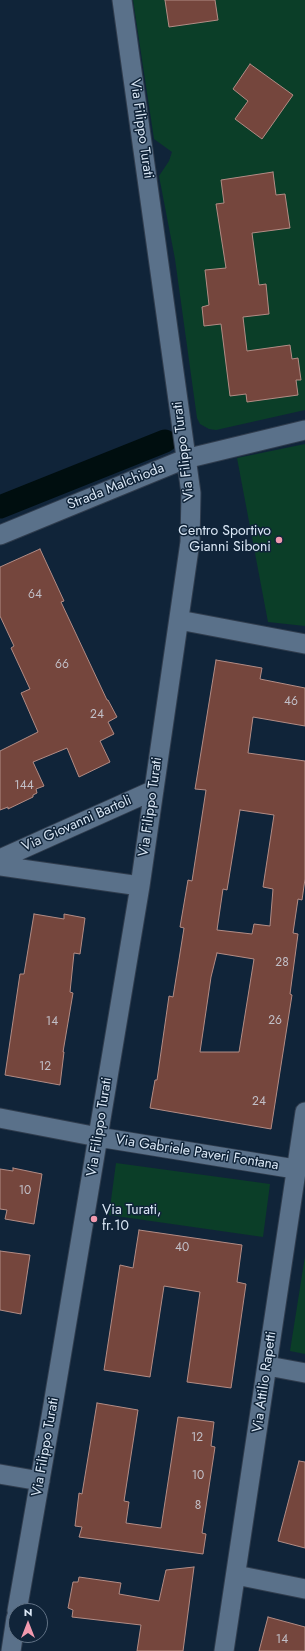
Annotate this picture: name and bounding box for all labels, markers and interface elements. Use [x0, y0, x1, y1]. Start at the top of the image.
street label: Via Filippo Turati [126, 78, 156, 180]
street label: Via Filippo Turati [170, 400, 198, 502]
street label: Strada Malchioda [65, 460, 167, 514]
place label: Centro Sportivo Gianni Siboni [178, 524, 271, 556]
marker: Centro Sportivo Gianni Siboni [274, 535, 284, 545]
house number: 64 [28, 588, 42, 602]
house number: 66 [55, 658, 69, 672]
house number: 46 [284, 695, 298, 709]
house number: 24 [90, 708, 104, 722]
street label: Via Filippo Turati [136, 756, 166, 858]
house number: 144 [14, 779, 34, 793]
street label: Via Giovanni Bartoli [20, 792, 134, 856]
house number: 28 [275, 956, 289, 970]
house number: 26 [268, 1014, 282, 1028]
house number: 14 [46, 1015, 58, 1029]
house number: 12 [39, 1060, 51, 1074]
street label: Via Filippo Turati [84, 1076, 116, 1178]
house number: 24 [252, 1095, 266, 1109]
street label: Via Gabriele Paveri Fontana [114, 1132, 280, 1174]
house number: 10 [19, 1184, 31, 1198]
place label: Via Turati, fr.10 [102, 1203, 161, 1236]
marker: Via Turati, fr.10 [89, 1214, 99, 1224]
house number: 40 [175, 1241, 189, 1255]
street label: Via Attilio Rapetti [250, 1330, 280, 1434]
street label: Via Filippo Turati [29, 1396, 63, 1498]
house number: 12 [191, 1431, 203, 1445]
house number: 10 [192, 1469, 204, 1483]
house number: 8 [195, 1499, 201, 1513]
north arrow [8, 1603, 48, 1643]
text: N [24, 1604, 32, 1620]
house number: 14 [276, 1633, 288, 1647]

